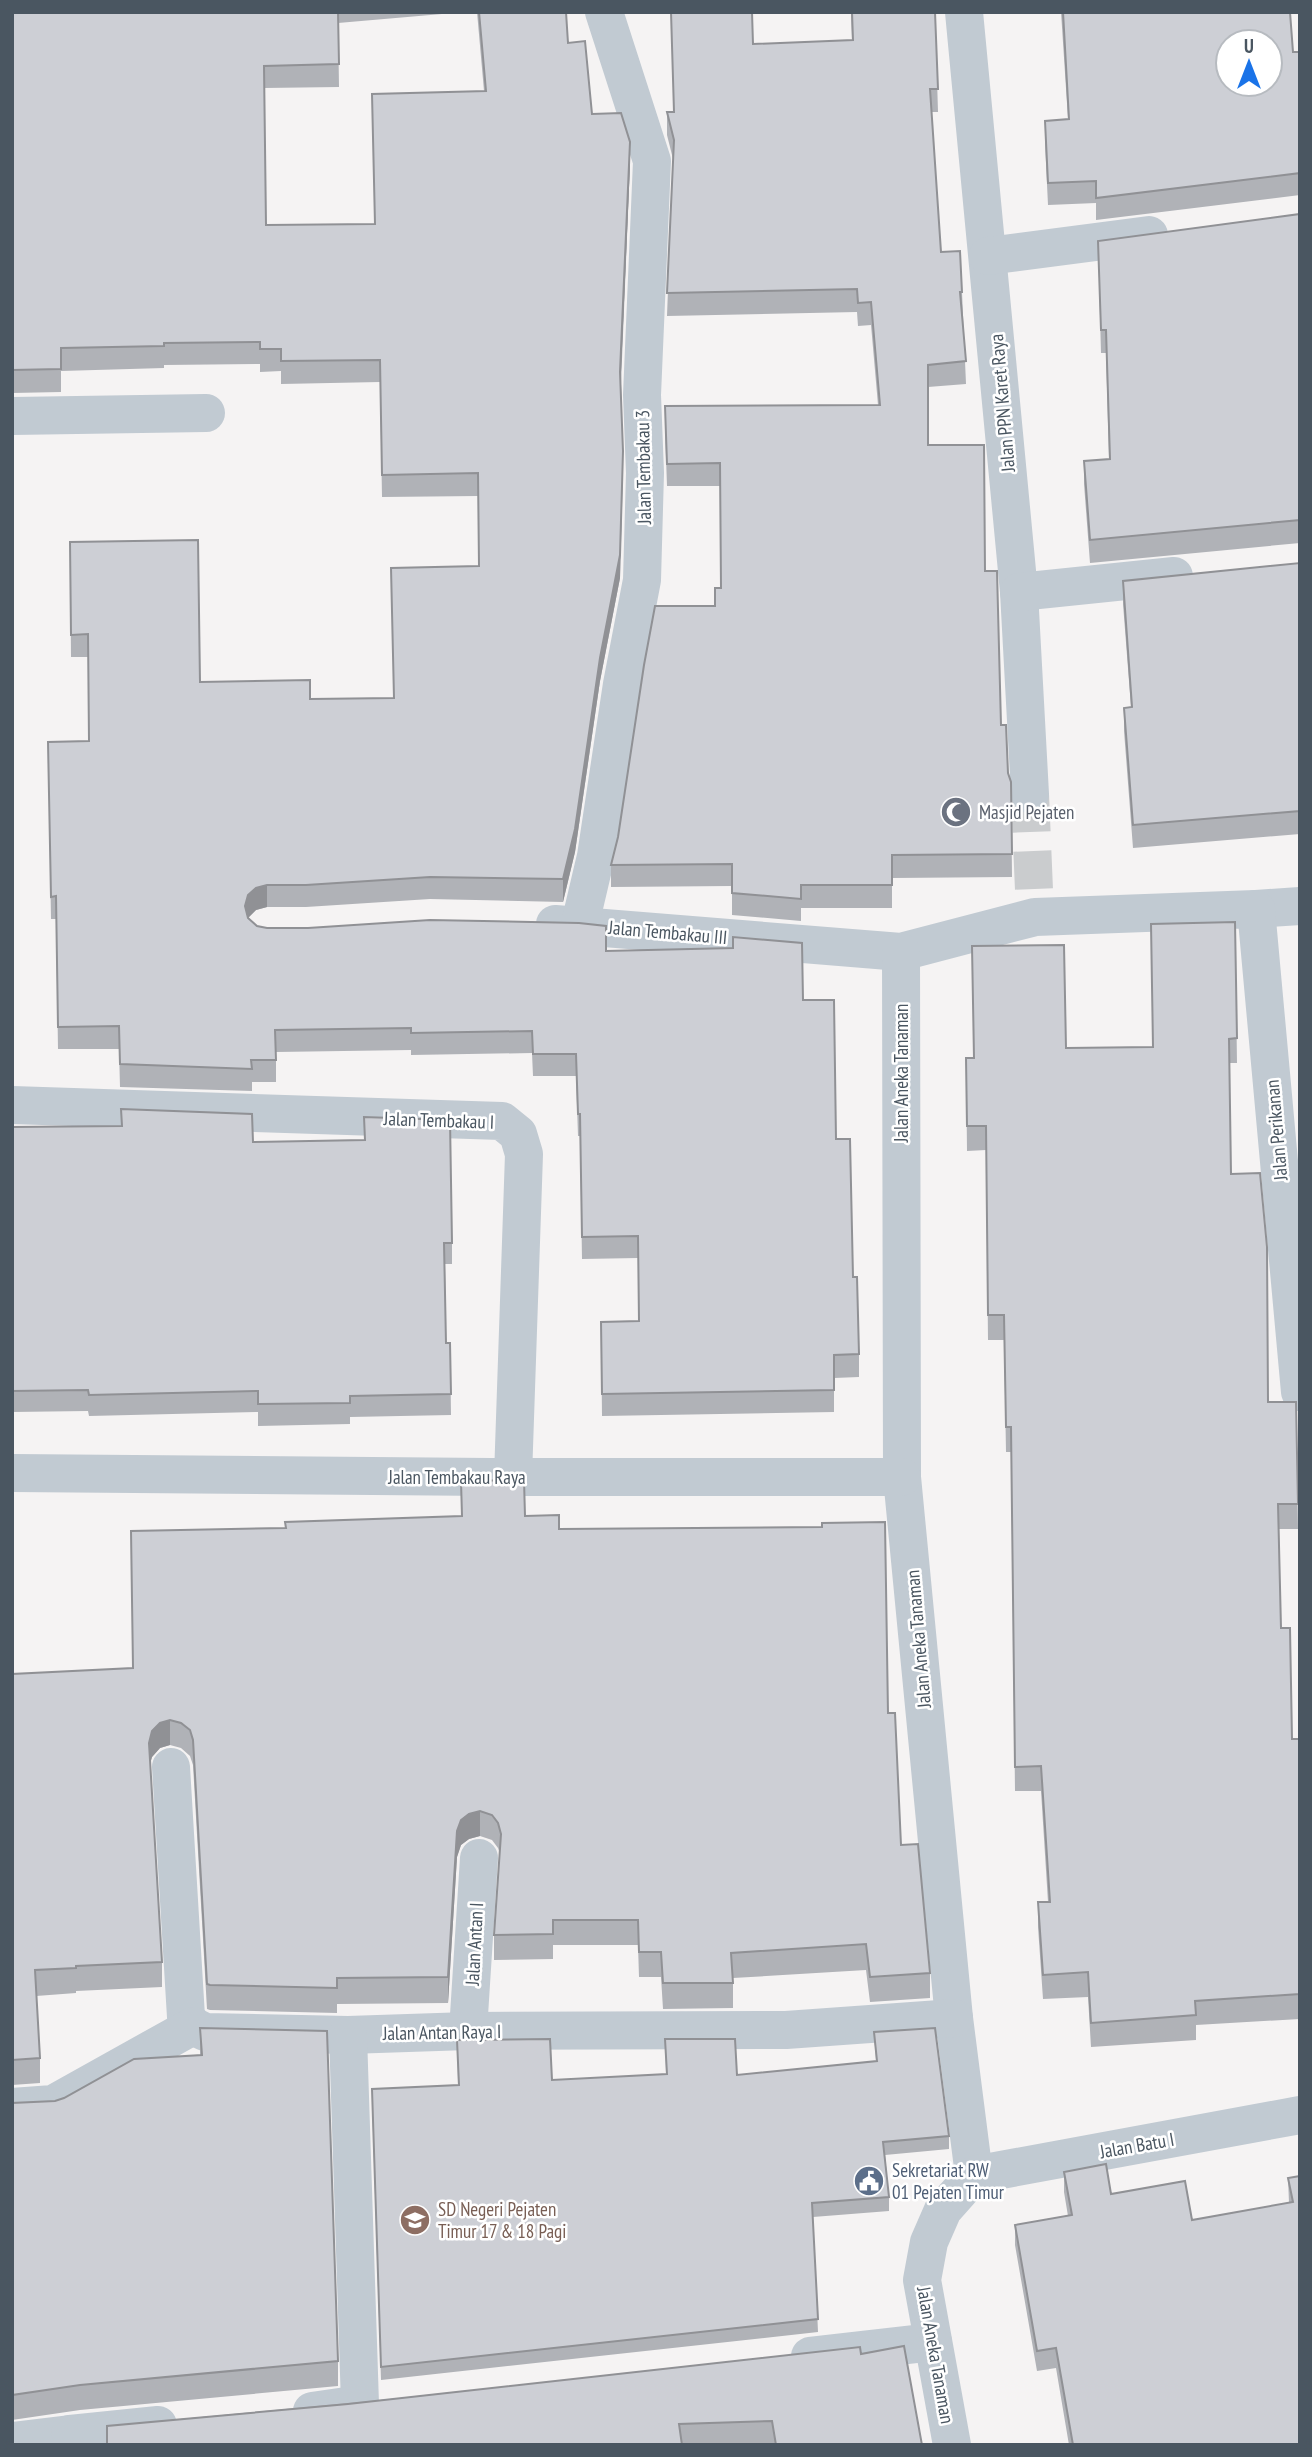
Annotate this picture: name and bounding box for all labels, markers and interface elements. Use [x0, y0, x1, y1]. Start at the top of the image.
north arrow [1214, 28, 1284, 98]
text: U [1244, 34, 1254, 58]
street label: Jalan PPN Karet Raya [984, 333, 1020, 474]
street label: Jalan Tembakau 3 [630, 410, 656, 525]
mosque icon: Masjid Pejaten [939, 795, 973, 829]
place label: Masjid Pejaten [979, 800, 1074, 824]
street label: Jalan Tembakau III [607, 915, 728, 949]
street label: Jalan Aneka Tanaman [889, 1004, 913, 1143]
street label: Jalan Perikanan [1260, 1079, 1292, 1182]
street label: Jalan Tembakau I [382, 1106, 495, 1134]
street label: Jalan Tembakau Raya [387, 1465, 526, 1489]
street label: Jalan Aneka Tanaman [900, 1569, 936, 1710]
street label: Jalan Antan I [460, 1902, 488, 1987]
street label: Jalan Antan Raya I [382, 2019, 501, 2045]
street label: Jalan Batu I [1097, 2127, 1176, 2164]
place label: Sekretariat RW 01 Pejaten Timur [892, 2158, 1005, 2204]
public building icon: Sekretariat RW 01 Pejaten Timur [852, 2164, 886, 2198]
place label: SD Negeri Pejaten Timur 17 & 18 Pagi [438, 2197, 566, 2243]
school or university icon: SD Negeri Pejaten Timur 17 & 18 Pagi [398, 2203, 432, 2237]
street label: Jalan Aneka Tanaman [912, 2284, 960, 2425]

